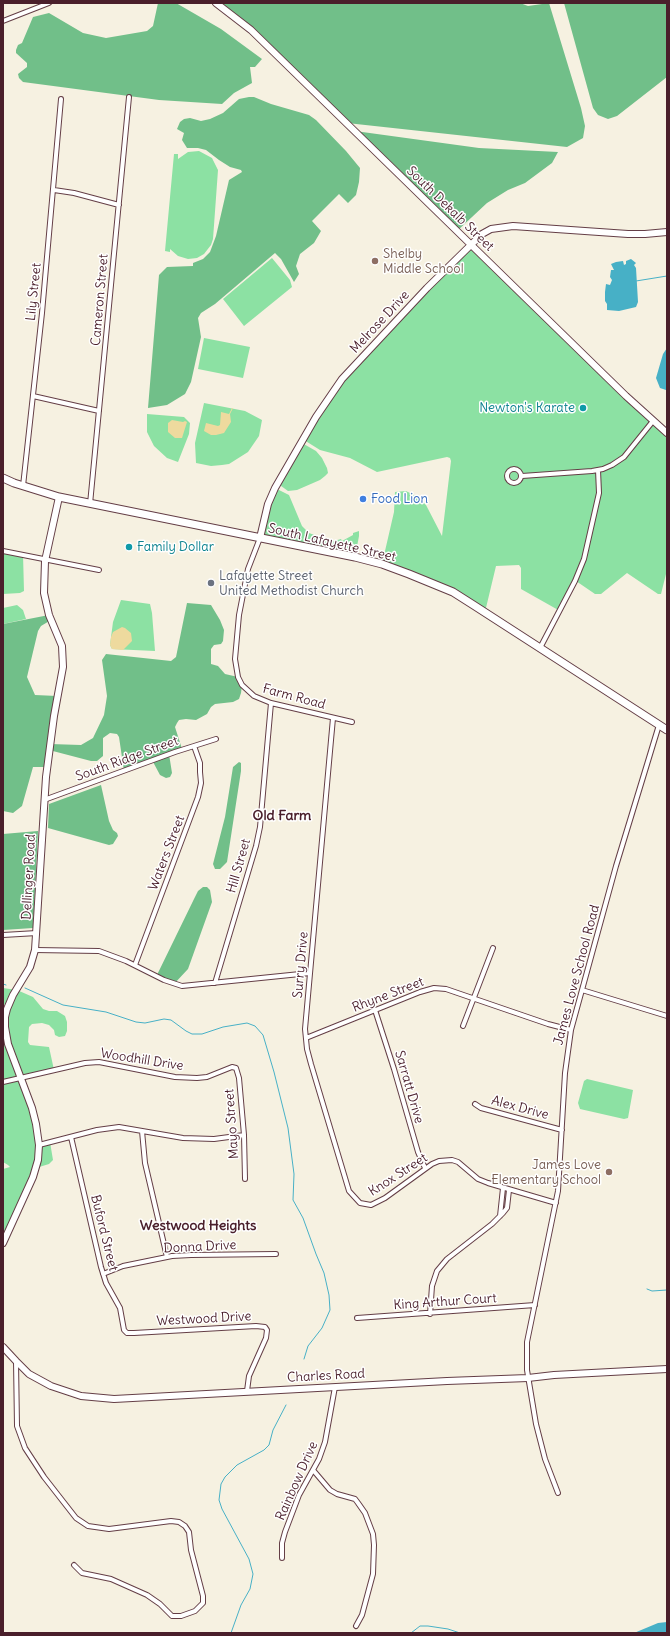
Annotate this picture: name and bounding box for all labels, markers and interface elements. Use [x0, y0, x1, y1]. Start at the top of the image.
street label: South Dekalb Street [403, 163, 497, 255]
place label: Shelby Middle School [383, 246, 464, 277]
street label: Cameron Street [88, 253, 112, 347]
marker: Shelby Middle School [370, 256, 380, 266]
street label: Lily Street [23, 262, 45, 322]
street label: Melrose Drive [347, 288, 413, 356]
place label: Newton's Karate [479, 400, 575, 416]
marker: Newton's Karate [578, 403, 588, 413]
place label: Food Lion [371, 491, 428, 507]
marker: Food Lion [358, 494, 368, 504]
street label: South Lafayette Street [267, 521, 397, 565]
place label: Family Dollar [137, 539, 214, 555]
marker: Family Dollar [124, 542, 134, 552]
place label: Lafayette Street United Methodist Church [219, 568, 364, 599]
marker: Lafayette Street United Methodist Church [206, 578, 216, 588]
street label: Farm Road [261, 681, 327, 713]
street label: South Ridge Street [74, 733, 180, 785]
district label: Old Farm [253, 808, 311, 824]
street label: Waters Street [146, 813, 188, 893]
street label: Dellinger Road [19, 834, 39, 920]
street label: Hill Street [224, 837, 254, 895]
street label: James Love School Road [551, 903, 603, 1047]
street label: Surry Drive [290, 931, 312, 999]
street label: Rhyne Street [350, 974, 426, 1016]
street label: Woodhill Drive [99, 1046, 185, 1074]
street label: Sarratt Drive [391, 1049, 427, 1125]
street label: Mayo Street [222, 1088, 242, 1160]
street label: Alex Drive [490, 1093, 550, 1123]
street label: Knox Street [366, 1150, 430, 1200]
place label: James Love Elementary School [491, 1157, 601, 1188]
marker: James Love Elementary School [604, 1167, 614, 1177]
street label: Buford Street [87, 1193, 121, 1273]
district label: Westwood Heights [140, 1218, 256, 1234]
street label: Donna Drive [163, 1237, 237, 1257]
street label: King Arthur Court [393, 1291, 497, 1313]
street label: Westwood Drive [156, 1309, 252, 1329]
street label: Charles Road [287, 1366, 365, 1386]
street label: Rainbow Drive [273, 1439, 321, 1523]

